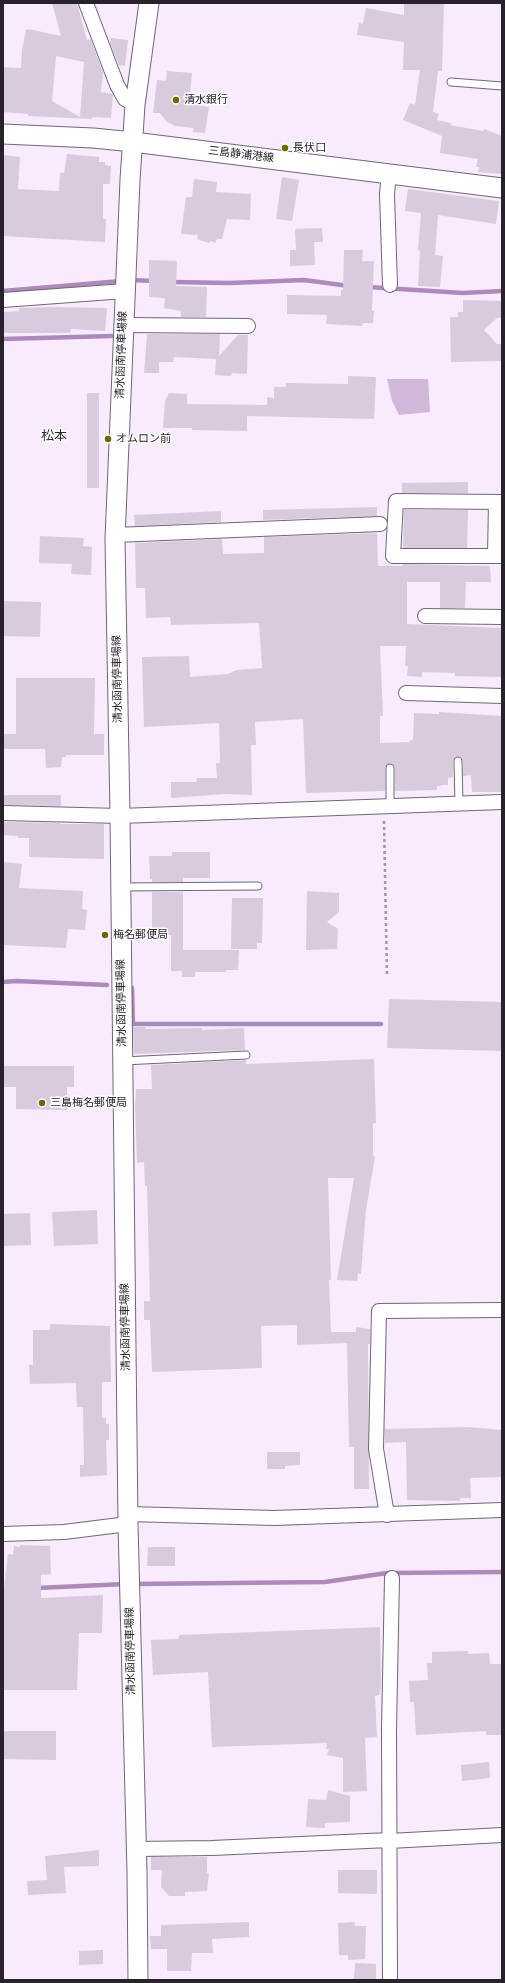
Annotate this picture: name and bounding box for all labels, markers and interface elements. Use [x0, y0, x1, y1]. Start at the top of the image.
place label: 清水銀行 [184, 93, 228, 107]
marker: 清水銀行 [171, 95, 181, 105]
place label: 長伏口 [293, 141, 326, 155]
marker: 長伏口 [280, 143, 290, 153]
street label: 三島静浦港線 [207, 144, 275, 166]
street label: 清水函南停車場線 [114, 311, 130, 399]
district label: 松本 [41, 429, 67, 445]
place label: オムロン前 [116, 432, 171, 446]
marker: オムロン前 [103, 434, 113, 444]
street label: 清水函南停車場線 [111, 635, 125, 723]
place label: 梅名郵便局 [113, 928, 168, 942]
marker: 梅名郵便局 [100, 930, 110, 940]
street label: 清水函南停車場線 [115, 959, 129, 1047]
place label: 三島梅名郵便局 [50, 1096, 127, 1110]
marker: 三島梅名郵便局 [37, 1098, 47, 1108]
street label: 清水函南停車場線 [119, 1283, 133, 1371]
street label: 清水函南停車場線 [124, 1607, 138, 1695]

